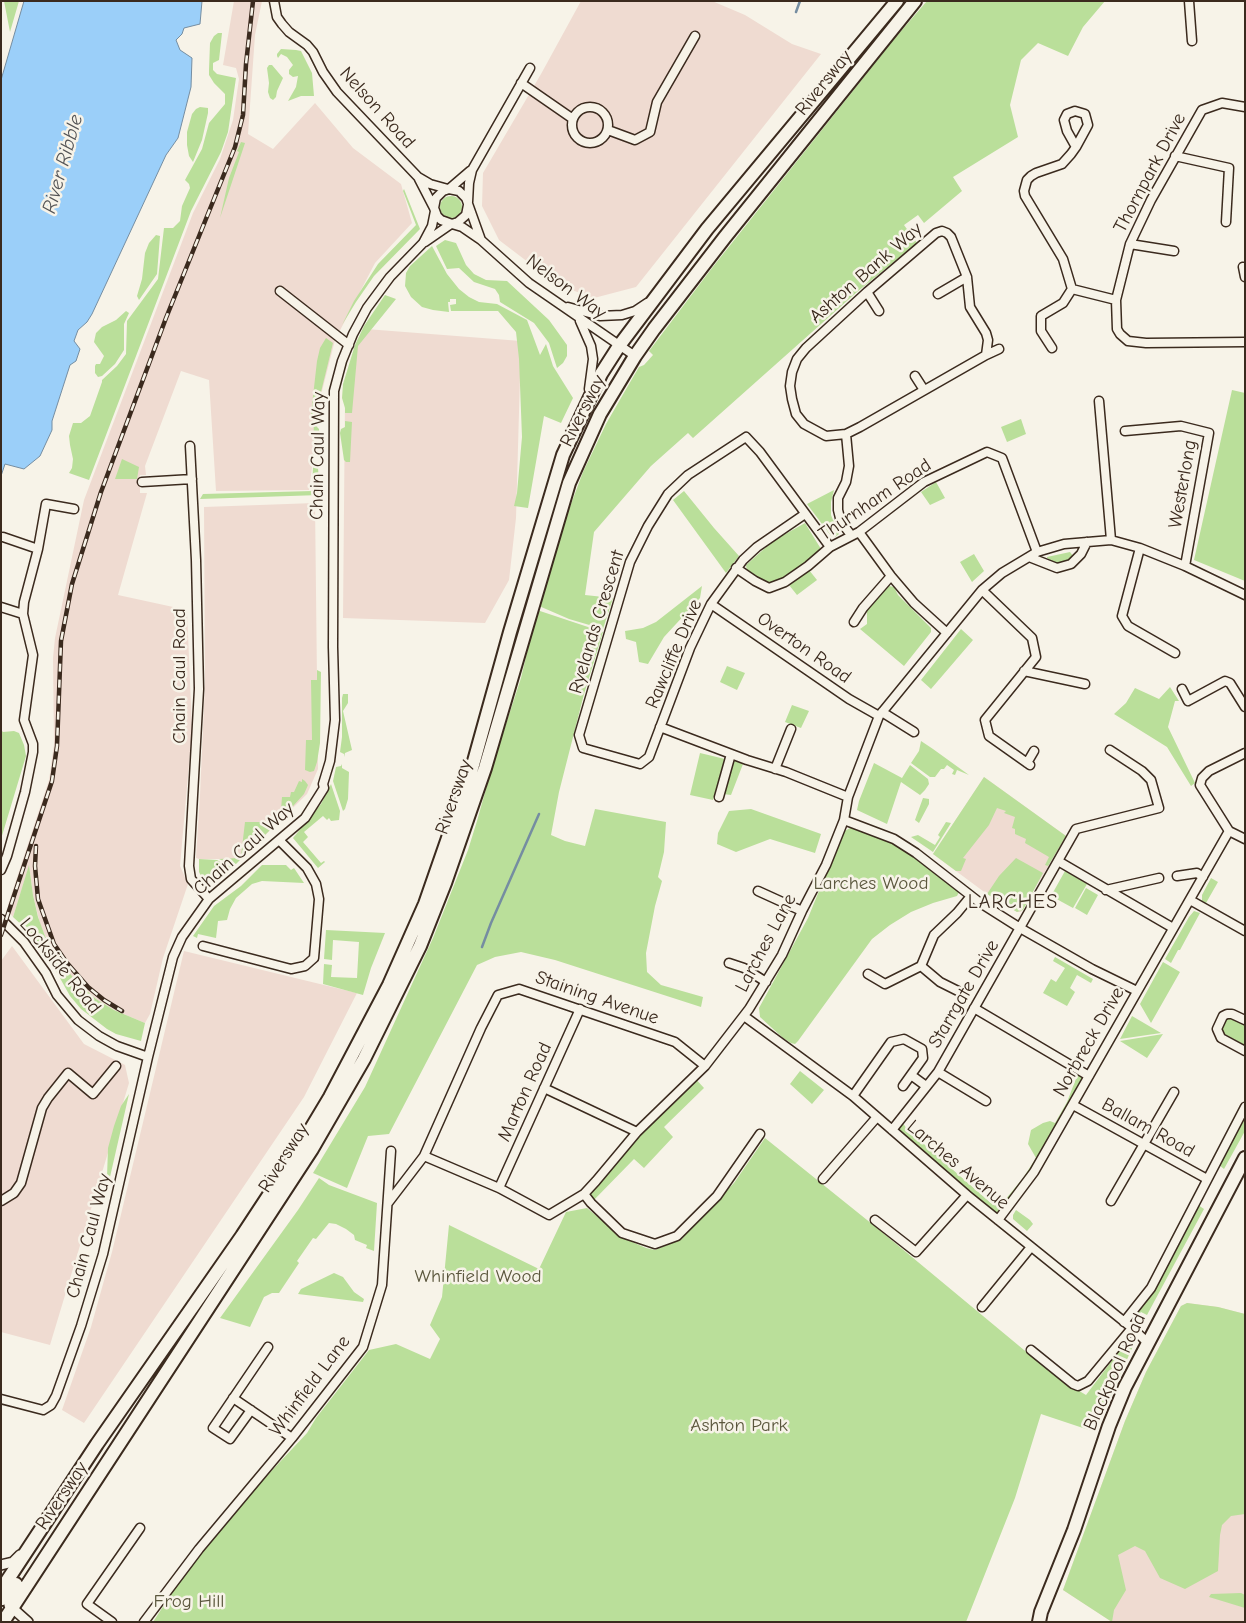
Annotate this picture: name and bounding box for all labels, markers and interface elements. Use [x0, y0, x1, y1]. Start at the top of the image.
street label: Riversway [791, 46, 857, 120]
street label: Nelson Road [334, 62, 420, 154]
street label: Thornpark Drive [1109, 109, 1191, 237]
water label: River Ribble [37, 112, 89, 216]
street label: Ashton Bank Way [805, 218, 927, 328]
street label: Nelson Way [521, 249, 611, 325]
street label: Riversway [555, 371, 611, 451]
street label: Chain Caul Way [305, 392, 331, 520]
street label: Westerlong [1164, 438, 1202, 530]
street label: Thurnham Road [814, 454, 936, 546]
street label: Ryelands Crescent [564, 548, 630, 696]
street label: Rawcliffe Drive [641, 596, 707, 712]
street label: Overton Road [753, 607, 855, 689]
street label: Chain Caul Road [169, 608, 191, 744]
street label: Riversway [431, 757, 477, 837]
street label: Chain Caul Way [189, 798, 299, 900]
park label: Larches Wood [814, 873, 928, 895]
street label: Larches Lane [731, 890, 801, 996]
district label: LARCHES [967, 890, 1059, 914]
street label: Lockside Road [14, 913, 106, 1019]
street label: Starrgate Drive [924, 936, 1004, 1052]
street label: Staining Avenue [532, 966, 662, 1030]
street label: Norbreck Drive [1048, 983, 1130, 1101]
street label: Marton Road [493, 1039, 557, 1145]
street label: Ballam Road [1098, 1093, 1198, 1163]
street label: Larches Avenue [902, 1115, 1014, 1215]
street label: Riversway [254, 1119, 314, 1197]
street label: Chain Caul Way [61, 1171, 117, 1301]
park label: Whinfield Wood [414, 1266, 542, 1288]
street label: Blackpool Road [1079, 1310, 1151, 1434]
street label: Whinfield Lane [265, 1331, 355, 1441]
park label: Ashton Park [690, 1415, 788, 1437]
street label: Riversway [31, 1458, 93, 1534]
park label: Frog Hill [153, 1591, 225, 1613]

